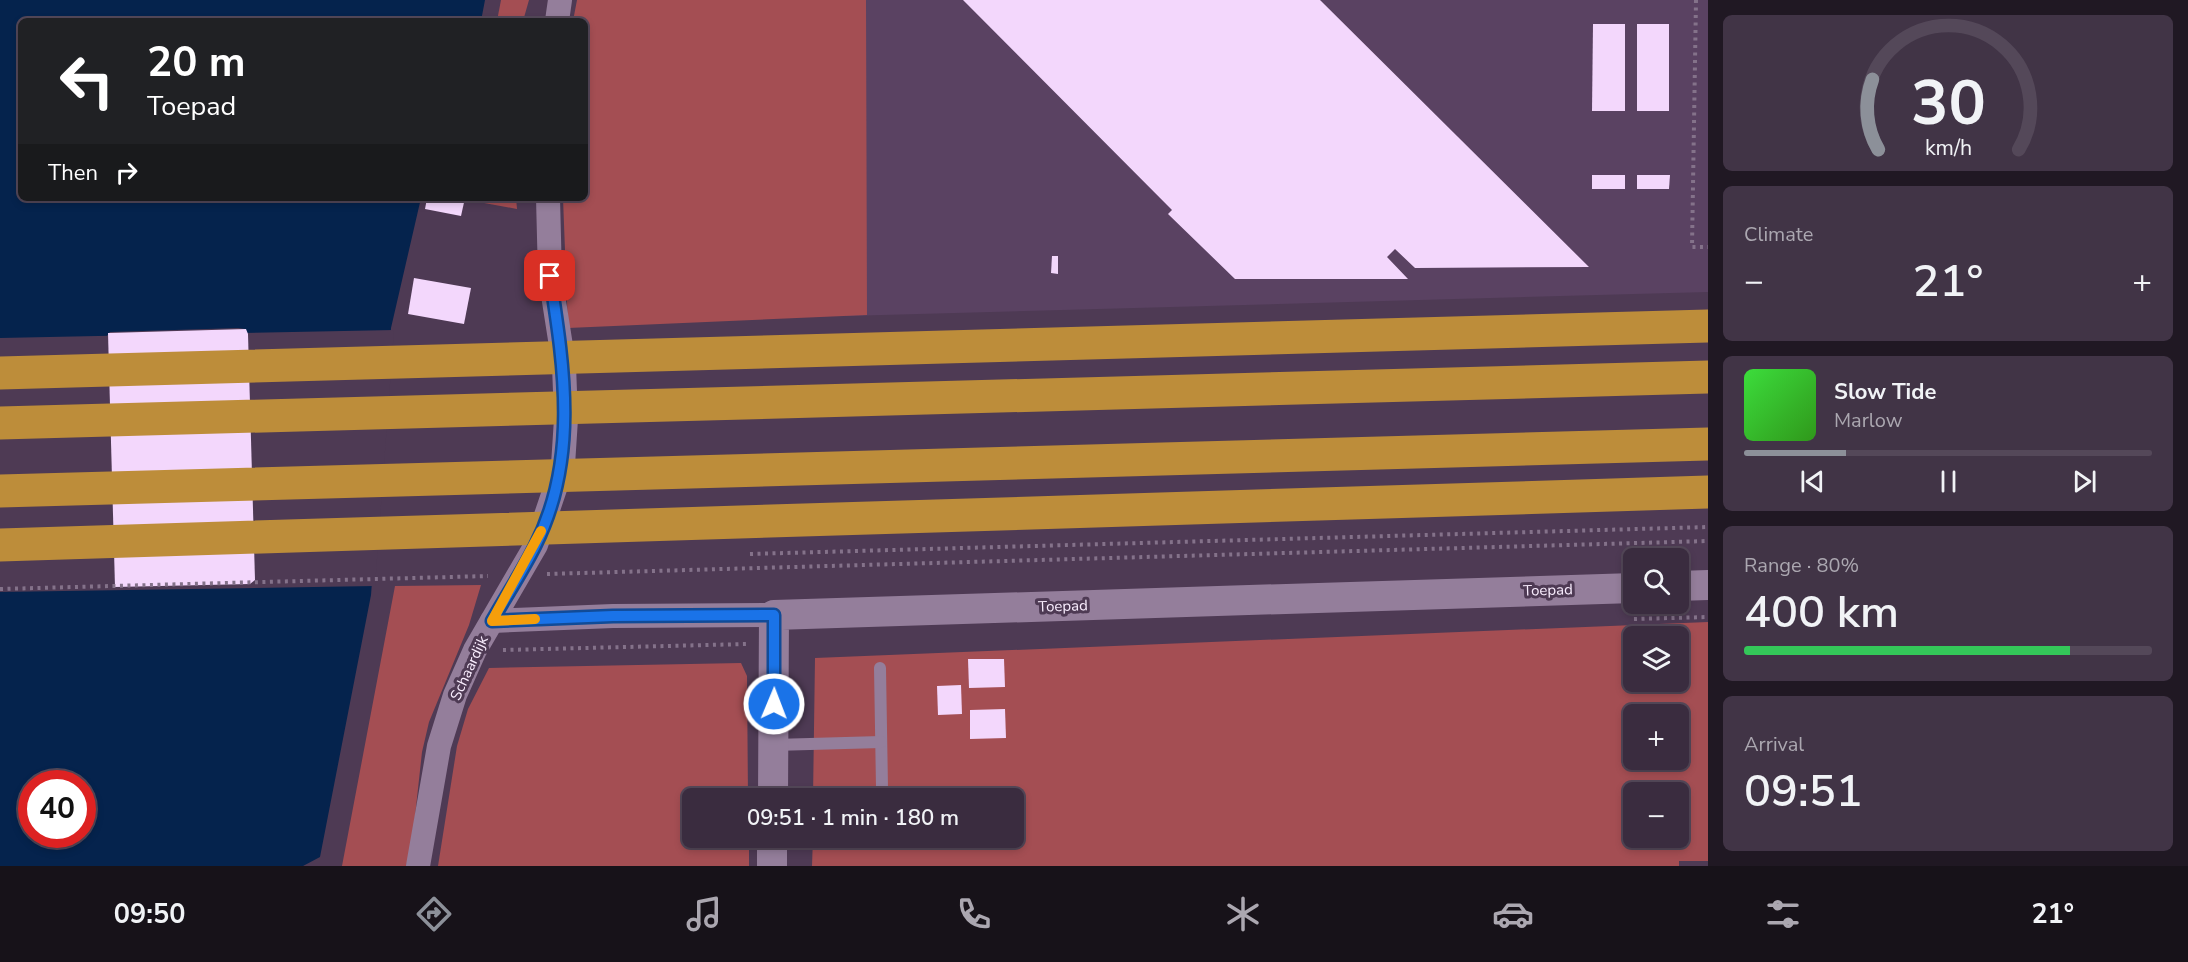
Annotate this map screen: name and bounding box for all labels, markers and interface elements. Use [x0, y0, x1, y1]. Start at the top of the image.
text: 20 m [147, 34, 246, 91]
icon: left [48, 42, 126, 120]
text: 30 [1911, 61, 1985, 146]
text: Toepad [147, 88, 236, 125]
text: km/h [1924, 133, 1972, 163]
icon: right [110, 156, 143, 189]
text: Then [48, 158, 98, 188]
text: Climate [1744, 221, 1813, 248]
pin [524, 250, 575, 301]
text: 21° [1913, 251, 1983, 312]
icon: arrive [533, 259, 566, 292]
text: − [1744, 259, 1764, 304]
text: + [2132, 259, 2152, 304]
text: Slow Tide [1834, 377, 1936, 407]
text: Marlow [1834, 407, 1902, 434]
icon: previous [1796, 465, 1829, 498]
icon: pause [1932, 465, 1965, 498]
icon: next [2068, 465, 2101, 498]
map controls [1623, 548, 1689, 848]
button: search [1623, 548, 1689, 614]
text: Range · 80% [1744, 552, 1859, 579]
street label: Toepad [1523, 579, 1573, 601]
text: 400 km [1744, 582, 1899, 643]
street label: Toepad [1038, 595, 1088, 617]
button: layers [1623, 626, 1689, 692]
street label: Schaardijk [445, 632, 493, 704]
position arrow [742, 672, 806, 736]
button: + [1623, 704, 1689, 770]
text: Arrival [1744, 731, 1804, 758]
text: 09:51 [1744, 761, 1863, 822]
speed limit sign: 40 [18, 770, 96, 848]
button: − [1623, 782, 1689, 848]
text: 09:51 · 1 min · 180 m [747, 803, 959, 833]
icon: directions [413, 893, 455, 935]
icon: music [683, 893, 725, 935]
icon: phone [953, 893, 995, 935]
icon: climate [1222, 893, 1264, 935]
icon: car [1492, 893, 1534, 935]
icon: filters [1762, 893, 1804, 935]
text: 09:50 [114, 896, 185, 933]
text: 21° [2031, 896, 2074, 933]

